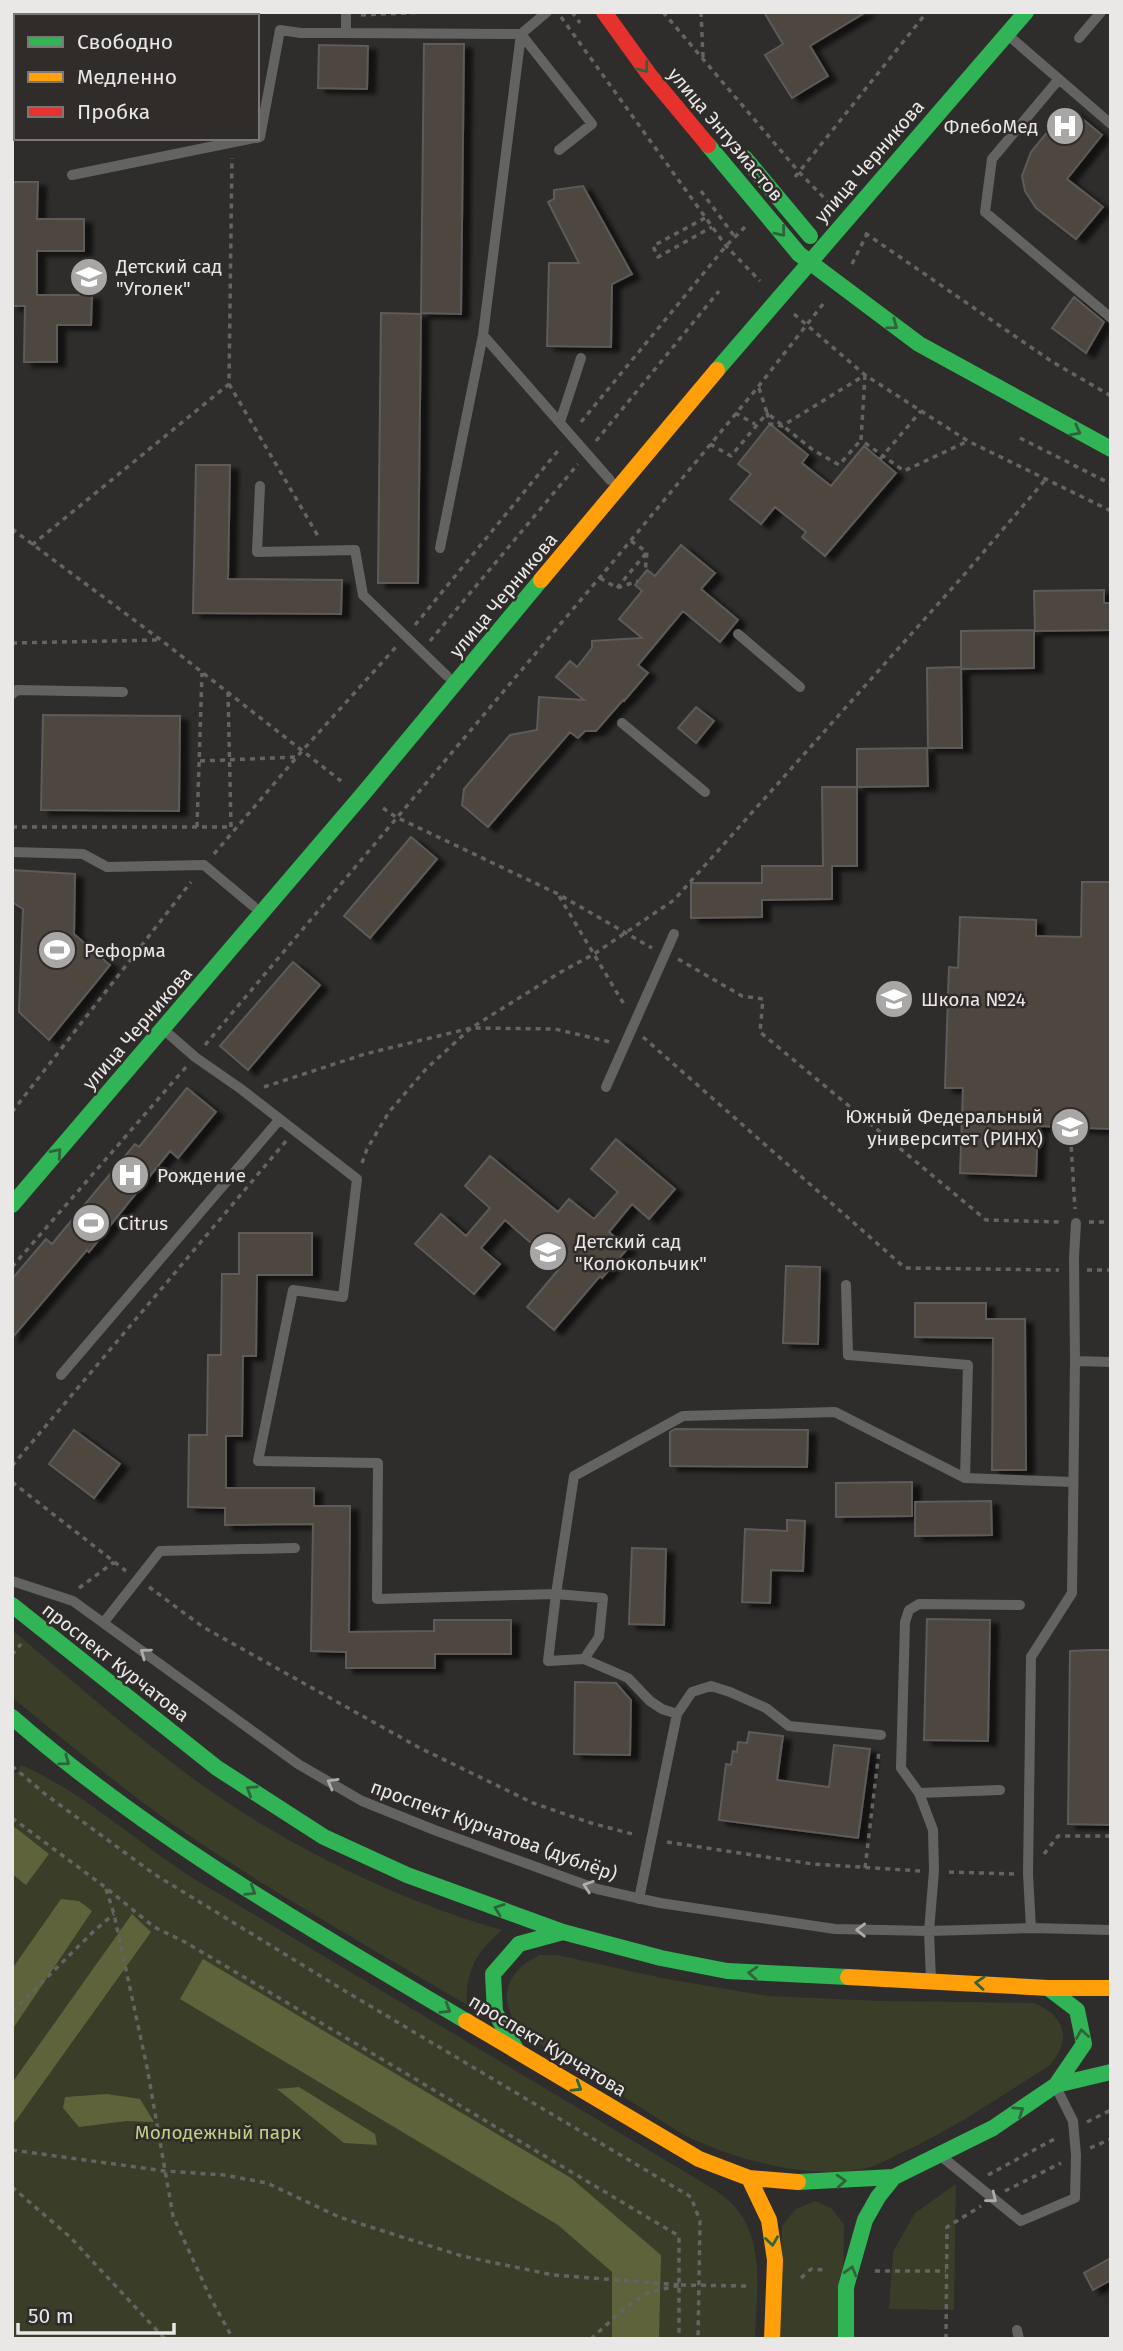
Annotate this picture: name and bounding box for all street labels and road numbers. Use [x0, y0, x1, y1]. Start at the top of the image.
street label: улица Энтузиастов [663, 63, 788, 206]
street label: улица Черникова [810, 95, 929, 228]
street label: улица Черникова [445, 528, 562, 662]
street label: улица Черникова [78, 962, 197, 1095]
street label: проспект Курчатова [38, 1598, 194, 1727]
street label: проспект Курчатова (дублёр) [367, 1775, 620, 1886]
street label: проспект Курчатова [465, 1989, 631, 2102]

